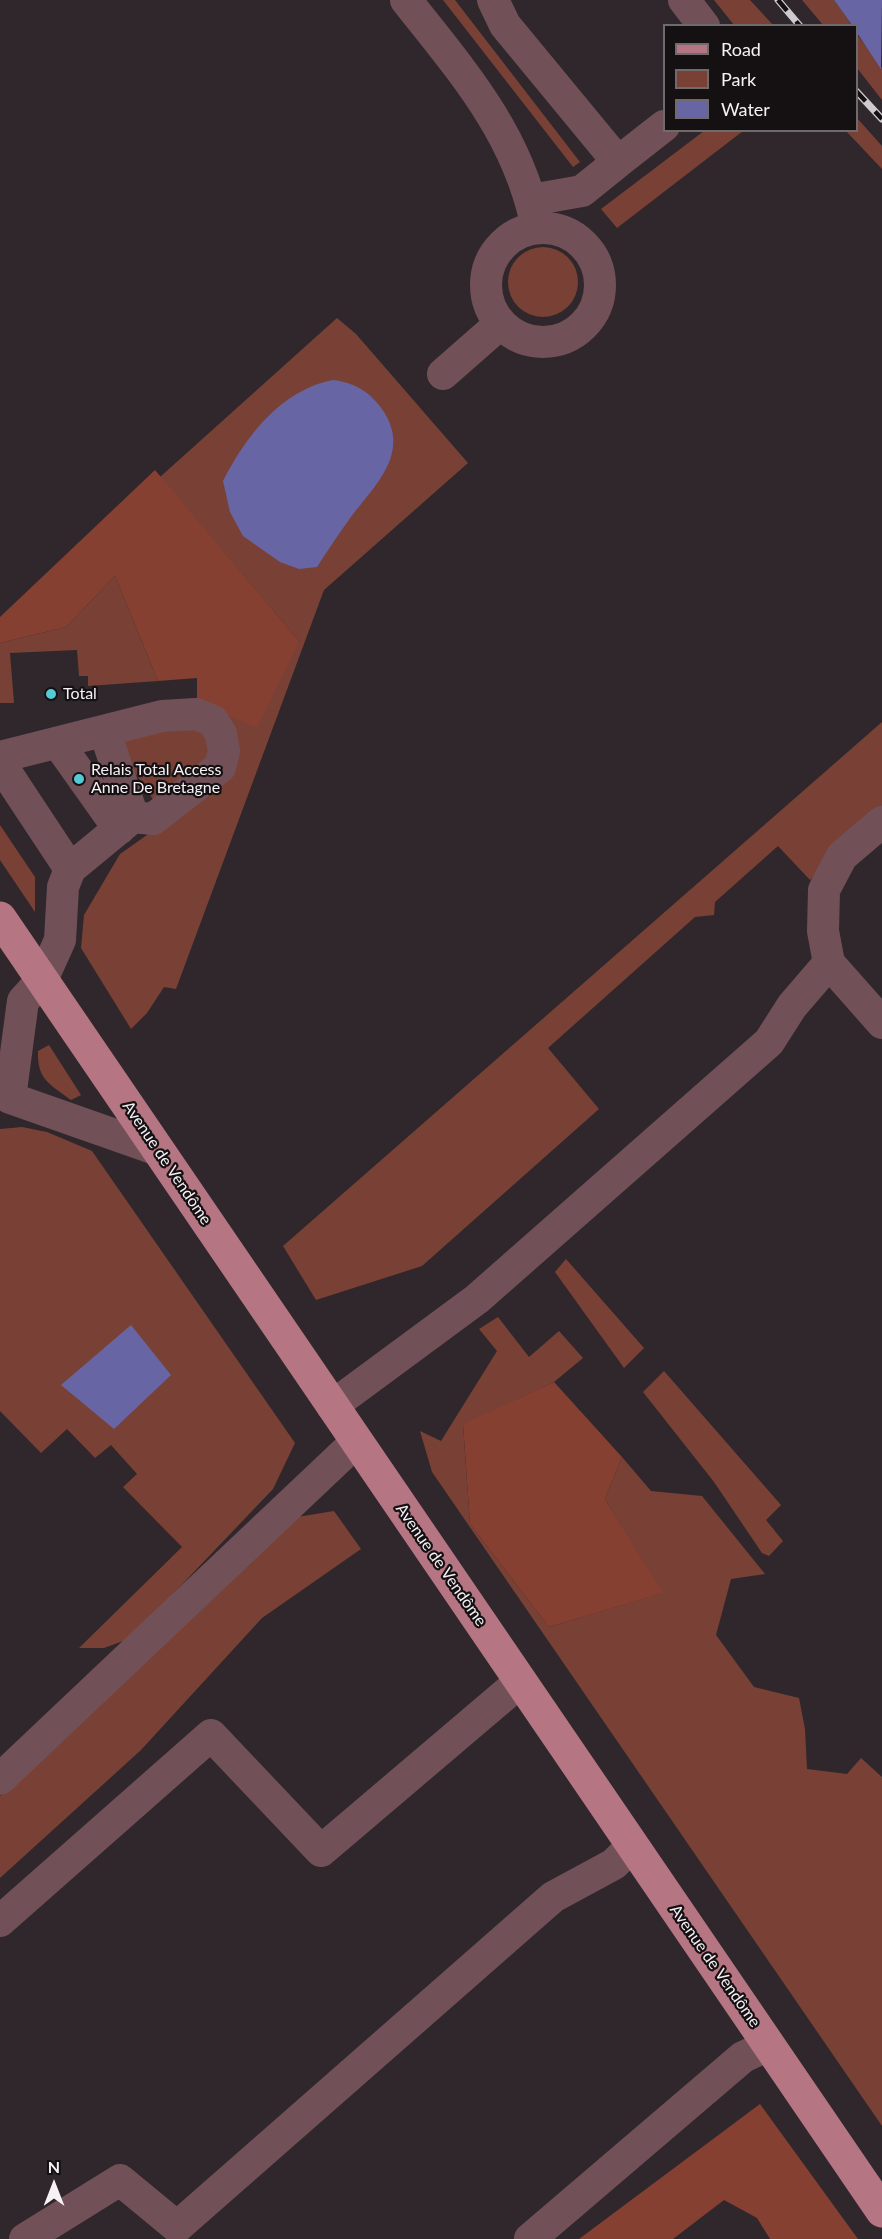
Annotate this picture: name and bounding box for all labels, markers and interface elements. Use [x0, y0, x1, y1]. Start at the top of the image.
legend [663, 24, 858, 132]
text: Road [721, 38, 761, 60]
text: Park [721, 68, 756, 90]
text: Water [721, 98, 770, 120]
place label: Total [63, 684, 97, 704]
marker: Total [44, 687, 58, 701]
place label: Relais Total Access Anne De Bretagne [91, 760, 221, 798]
marker: Relais Total Access Anne De Bretagne [72, 772, 86, 786]
street label: Avenue de Vendôme [118, 1097, 216, 1229]
street label: Avenue de Vendôme [391, 1500, 491, 1630]
street label: Avenue de Vendôme [665, 1901, 765, 2031]
north arrow [24, 2155, 84, 2215]
text: N [48, 2157, 60, 2176]

